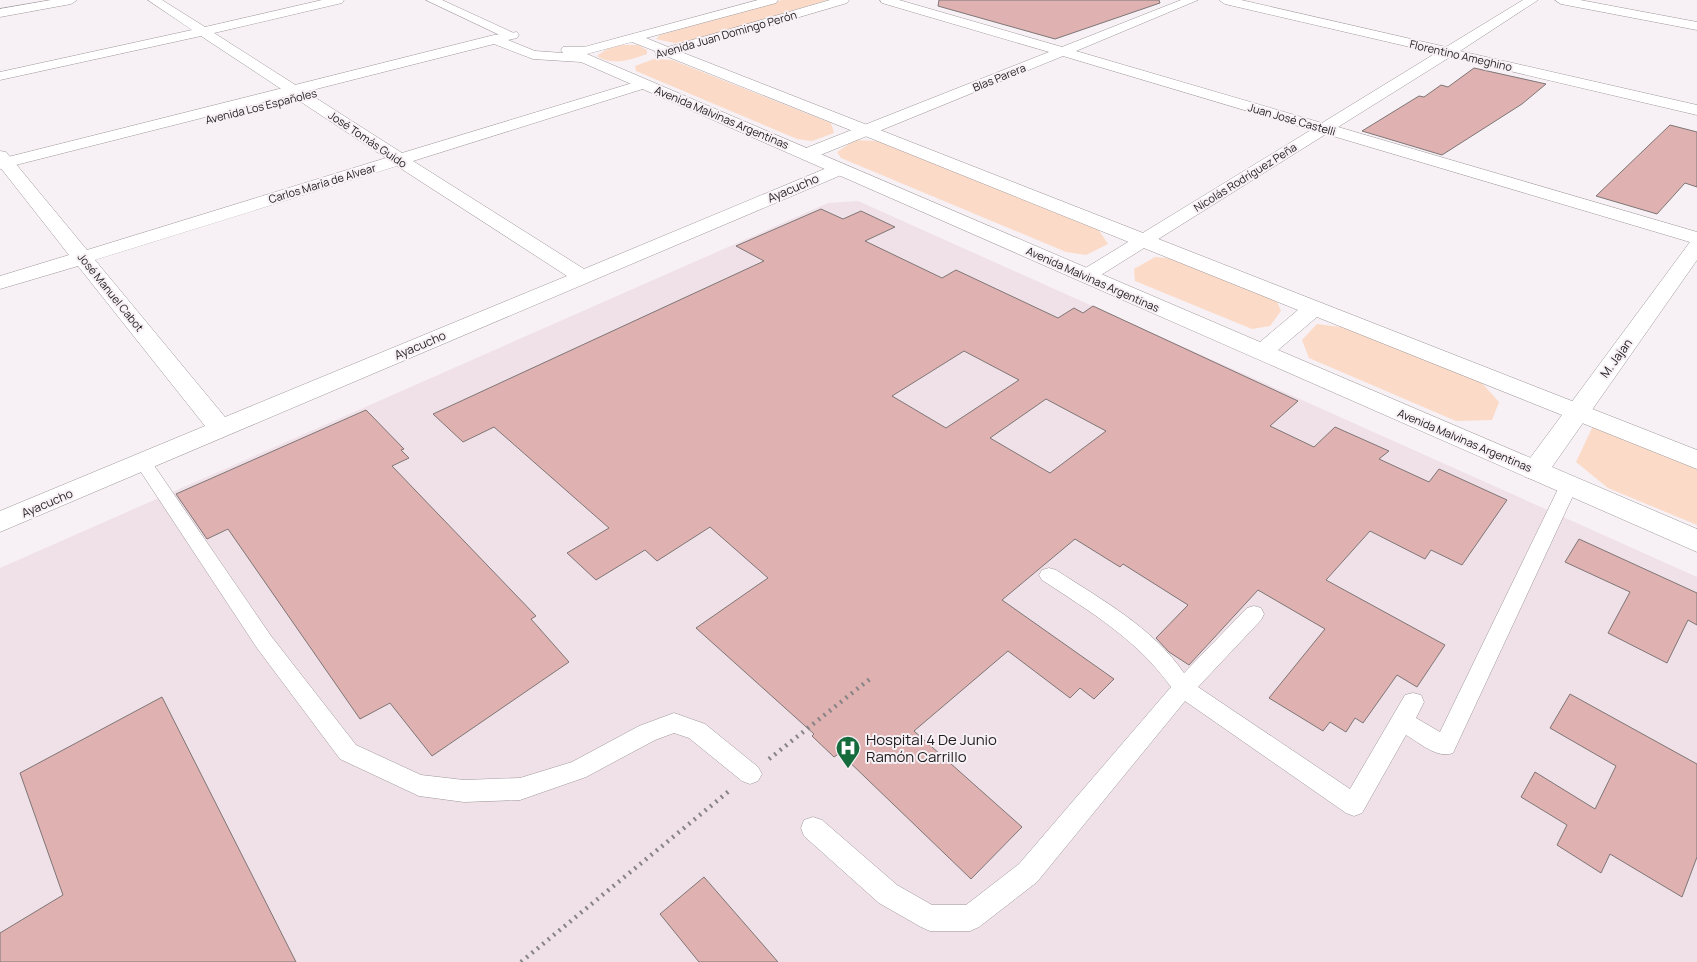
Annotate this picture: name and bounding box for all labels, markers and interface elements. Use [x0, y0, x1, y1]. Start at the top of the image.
street label: Avenida Juan Domingo Perón [654, 7, 798, 61]
street label: Florentino Ameghino [1408, 36, 1514, 74]
street label: Blas Parera [970, 60, 1028, 94]
street label: Avenida Malvinas Argentinas [653, 82, 792, 152]
street label: Avenida Los Españoles [204, 85, 319, 127]
street label: Juan José Castelli [1246, 99, 1338, 139]
street label: José Tomás Guido [326, 107, 411, 171]
street label: Nicolás Rodríguez Peña [1191, 139, 1299, 215]
street label: Carlos María de Alvear [266, 160, 378, 206]
street label: Ayacucho [765, 170, 821, 206]
street label: Avenida Malvinas Argentinas [1024, 243, 1162, 315]
street label: José Manuel Cabot [75, 250, 147, 334]
street label: Ayacucho [392, 327, 448, 363]
street label: M. Jajan [1596, 335, 1636, 381]
street label: Avenida Malvinas Argentinas [1396, 405, 1535, 475]
street label: Ayacucho [19, 485, 75, 521]
place label: Hospital 4 De Junio Ramón Carrillo [866, 729, 997, 767]
hospital icon: Hospital 4 De Junio Ramón Carrillo [835, 735, 861, 769]

